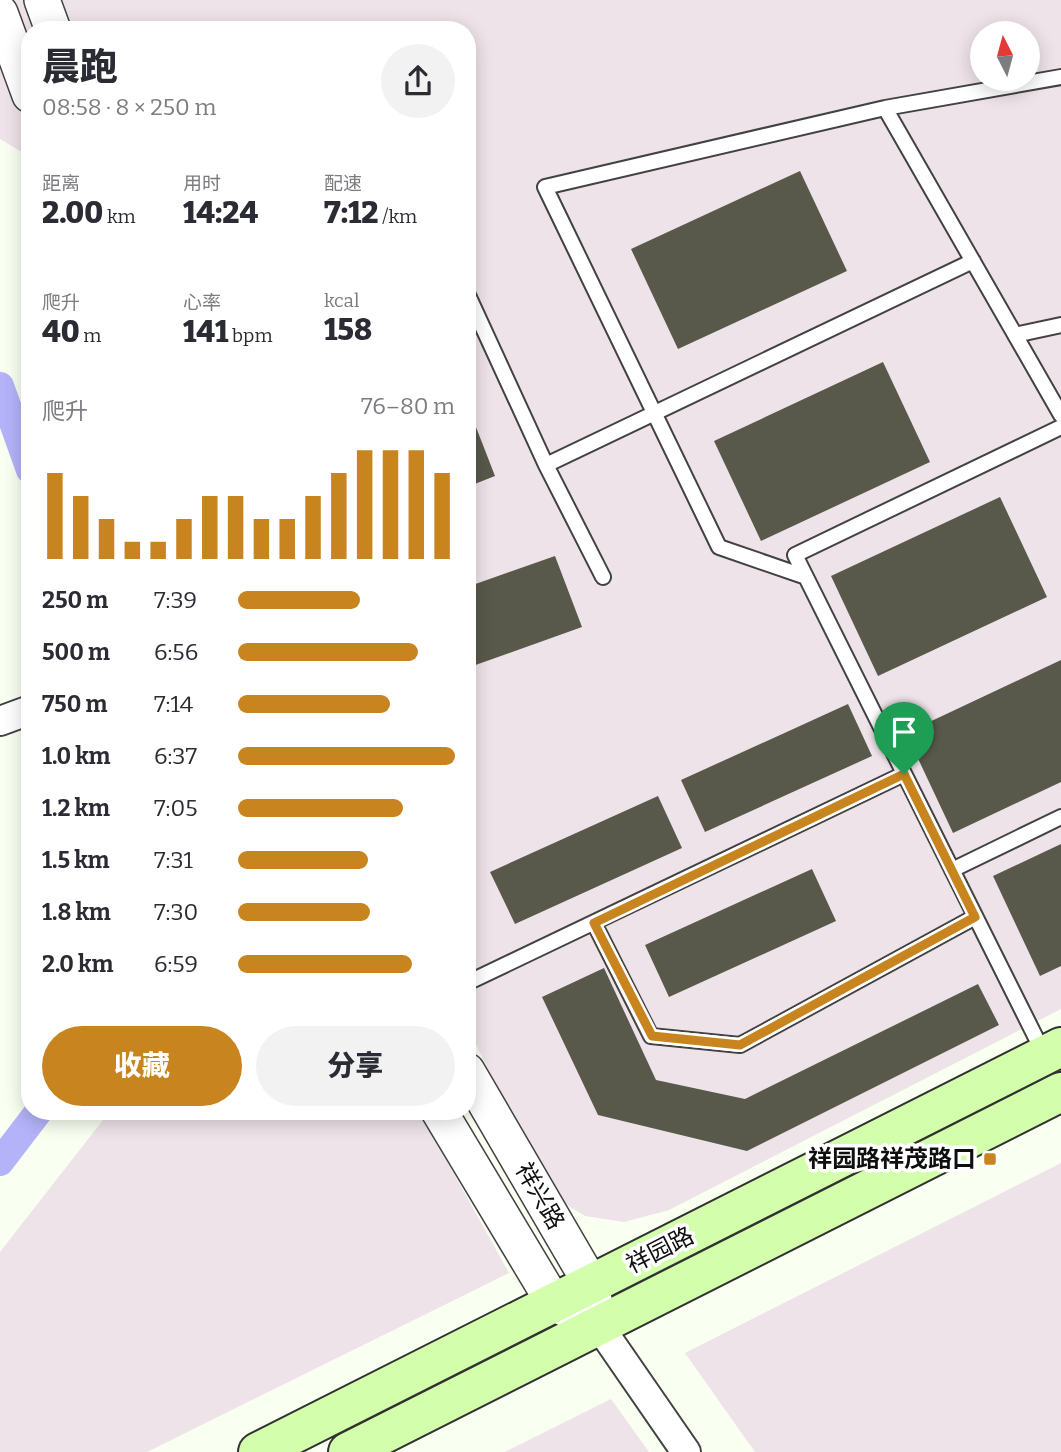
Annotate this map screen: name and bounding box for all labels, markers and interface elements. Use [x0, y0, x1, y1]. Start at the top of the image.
north arrow [970, 21, 1040, 91]
map controls [970, 21, 1040, 91]
text: 晨跑 [42, 44, 118, 90]
button: share [381, 44, 455, 118]
text: 08:58 · 8 × 250 m [42, 93, 216, 121]
text: 距离 [42, 172, 80, 195]
text: 用时 [183, 172, 221, 195]
text: 配速 [324, 172, 362, 195]
text: 2.00 [42, 195, 103, 231]
text: 14:24 [183, 195, 258, 231]
text: 7:12 [324, 195, 378, 231]
text: km [103, 205, 136, 228]
text: /km [378, 205, 417, 228]
text: kcal [324, 289, 359, 312]
text: 爬升 [42, 291, 80, 314]
text: 心率 [183, 291, 221, 314]
text: 158 [324, 312, 372, 348]
text: 40 [42, 314, 80, 350]
text: 141 [183, 314, 228, 350]
text: m [80, 324, 102, 347]
text: bpm [228, 324, 273, 347]
text: 76–80 m [361, 392, 455, 420]
text: 爬升 [42, 397, 88, 425]
text: 250 m [42, 586, 108, 614]
text: 7:39 [154, 586, 197, 614]
text: 500 m [42, 638, 110, 666]
text: 6:56 [154, 638, 198, 666]
text: 750 m [42, 690, 107, 718]
text: 7:14 [154, 690, 193, 718]
pin [874, 702, 934, 774]
icon: arrive [885, 713, 923, 751]
text: 1.0 km [42, 742, 111, 770]
text: 6:37 [154, 742, 197, 770]
text: 1.2 km [42, 794, 110, 822]
text: 7:05 [154, 794, 197, 822]
text: 1.5 km [42, 846, 109, 874]
text: 7:31 [154, 846, 193, 874]
text: 1.8 km [42, 898, 111, 926]
text: 7:30 [154, 898, 198, 926]
text: 2.0 km [42, 950, 113, 978]
text: 6:59 [154, 950, 198, 978]
button: 收藏 [42, 1026, 242, 1106]
button: 分享 [256, 1026, 455, 1106]
place label: 祥园路祥茂路口 [808, 1145, 976, 1173]
marker: 祥园路祥茂路口 [982, 1151, 998, 1167]
street label: 祥兴路 [510, 1158, 570, 1234]
street label: 祥园路 [622, 1221, 698, 1279]

